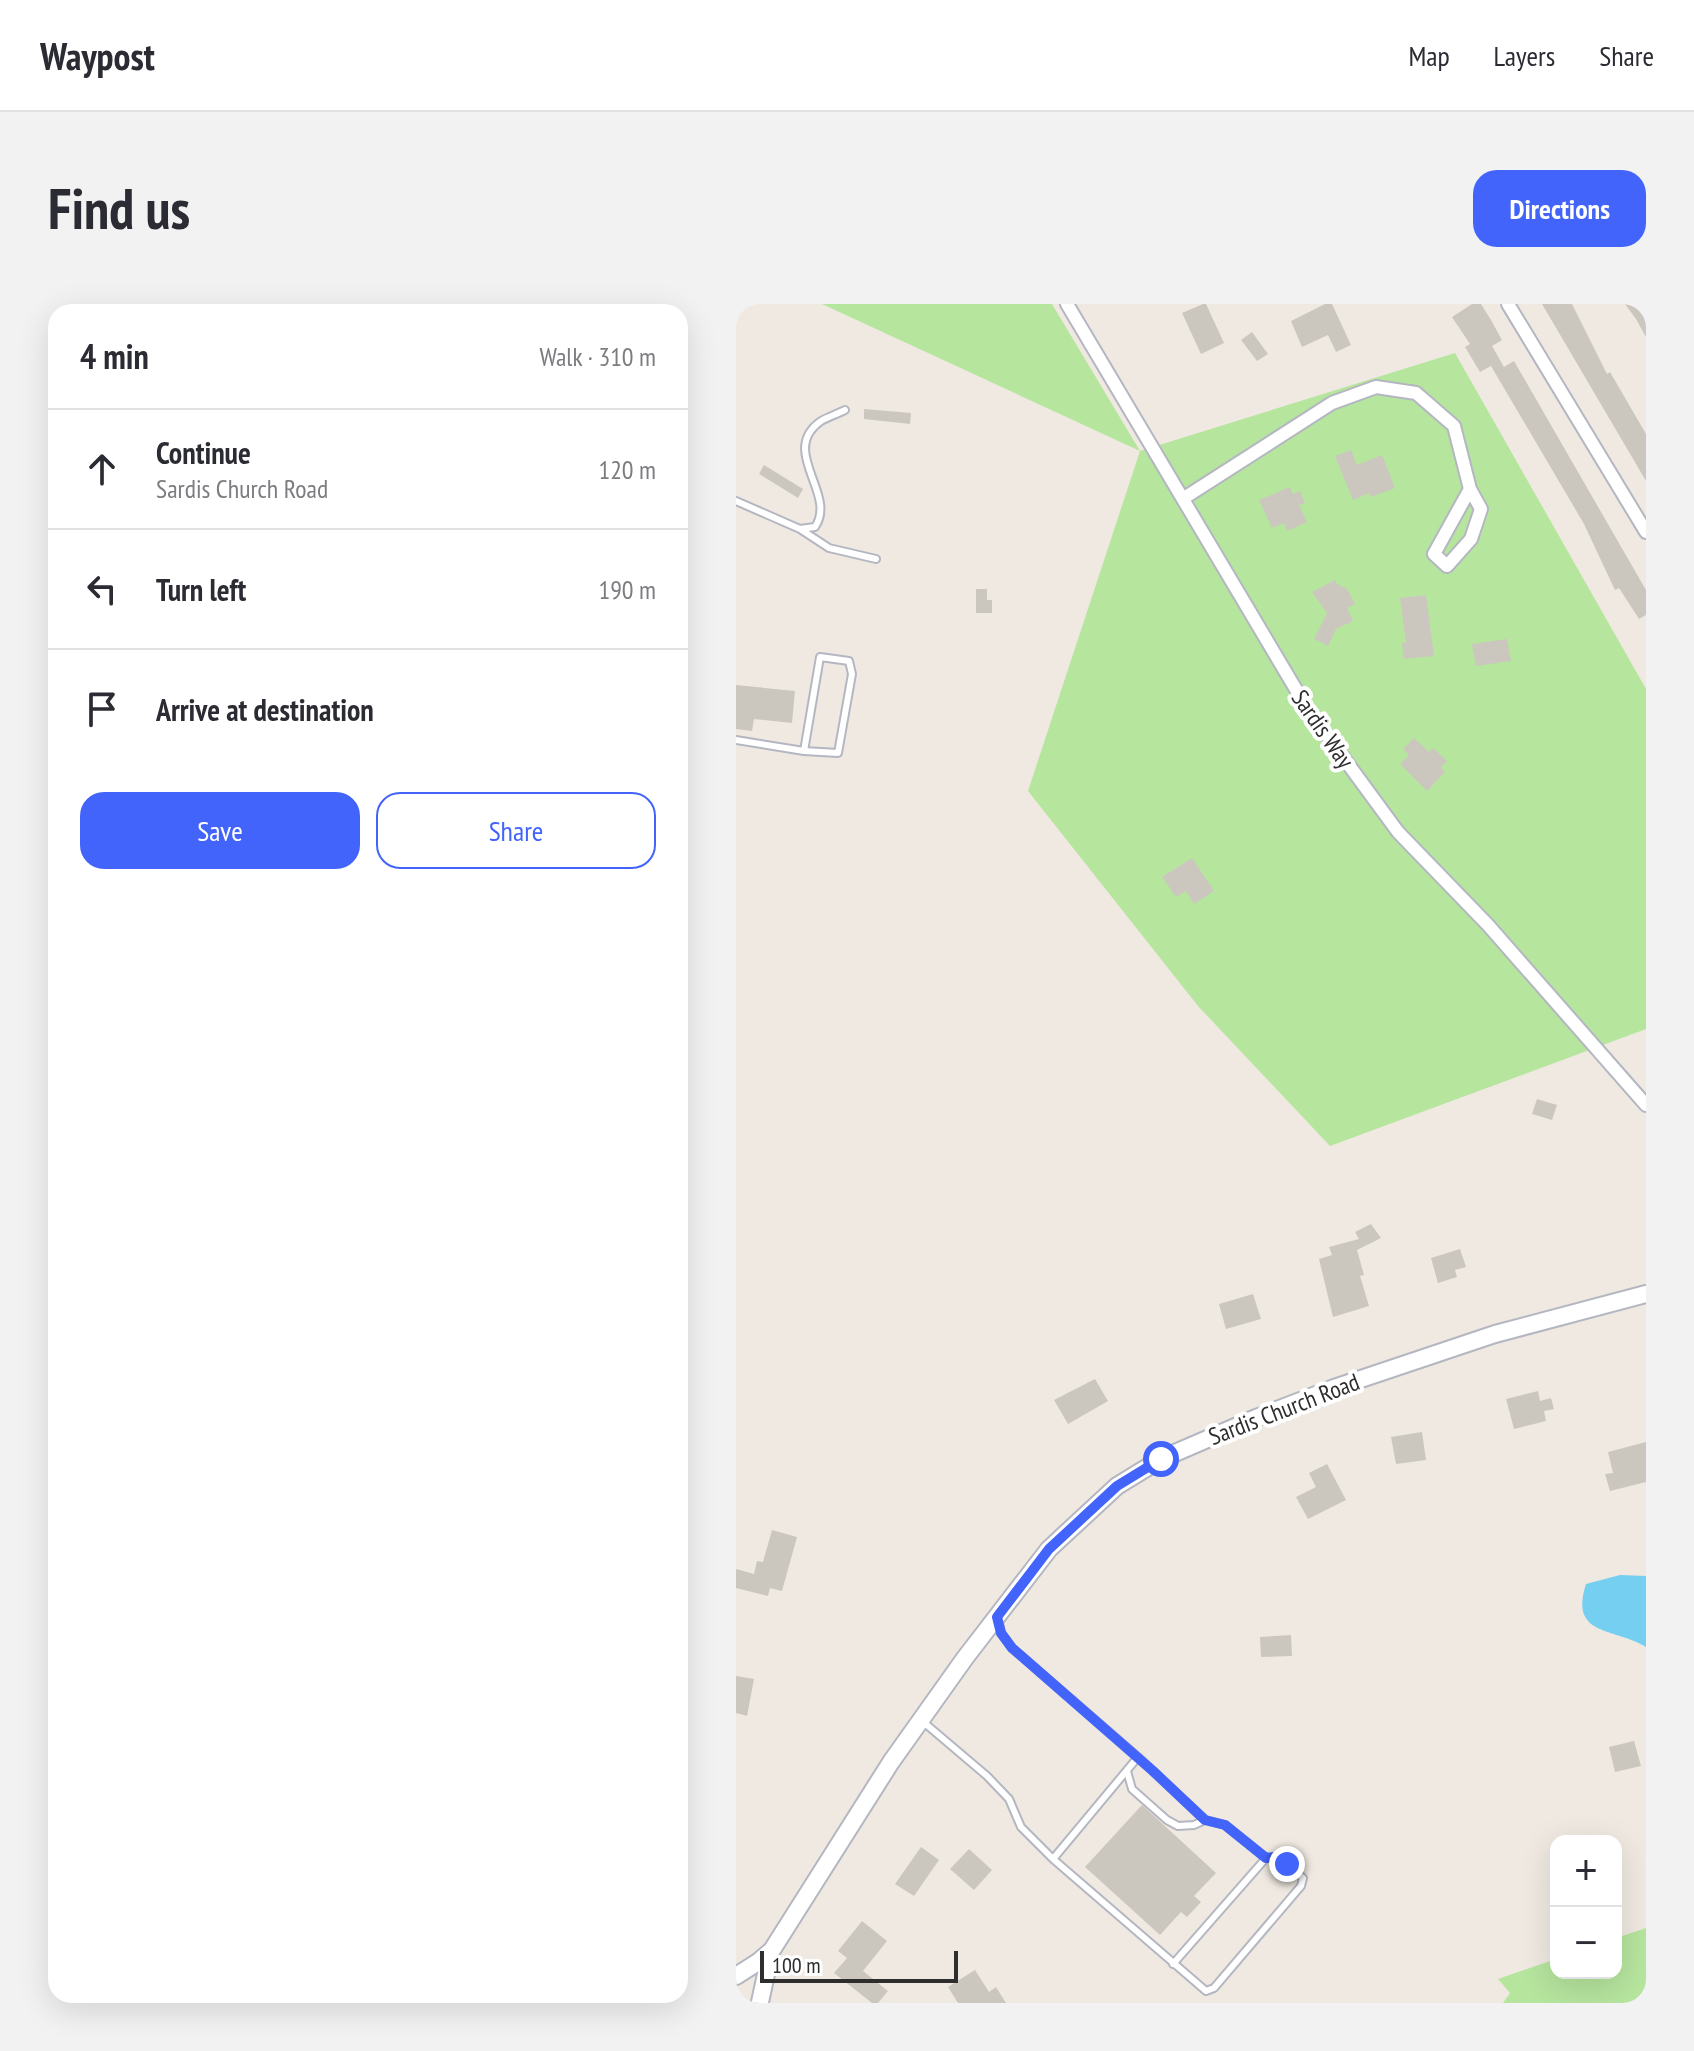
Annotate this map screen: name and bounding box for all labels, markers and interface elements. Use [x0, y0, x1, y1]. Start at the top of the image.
text: Waypost [40, 31, 155, 80]
text: Map [1408, 37, 1450, 74]
text: Layers [1494, 37, 1555, 74]
text: Share [1599, 37, 1654, 74]
button: Directions [1473, 170, 1646, 247]
text: Find us [48, 172, 190, 244]
text: 4 min [80, 334, 149, 378]
text: Walk · 310 m [539, 340, 656, 373]
text: Continue [156, 433, 251, 472]
icon: ahead [80, 447, 124, 491]
text: 120 m [598, 453, 656, 486]
text: Sardis Church Road [156, 472, 328, 505]
icon: left [80, 567, 124, 611]
text: Turn left [156, 570, 246, 609]
text: 190 m [598, 573, 656, 606]
street label: Sardis Way [1285, 684, 1361, 774]
icon: arrive [80, 687, 124, 731]
text: Arrive at destination [156, 690, 374, 729]
button: Save [80, 792, 360, 869]
button: Share [376, 792, 656, 869]
street label: Sardis Church Road [1204, 1366, 1364, 1452]
route start [1143, 1441, 1179, 1477]
map controls [1550, 1835, 1622, 1979]
button: + [1550, 1835, 1622, 1907]
route end [1269, 1846, 1305, 1882]
button: − [1550, 1907, 1622, 1979]
scale bar [760, 1947, 958, 1983]
text: 100 m [772, 1951, 821, 1979]

